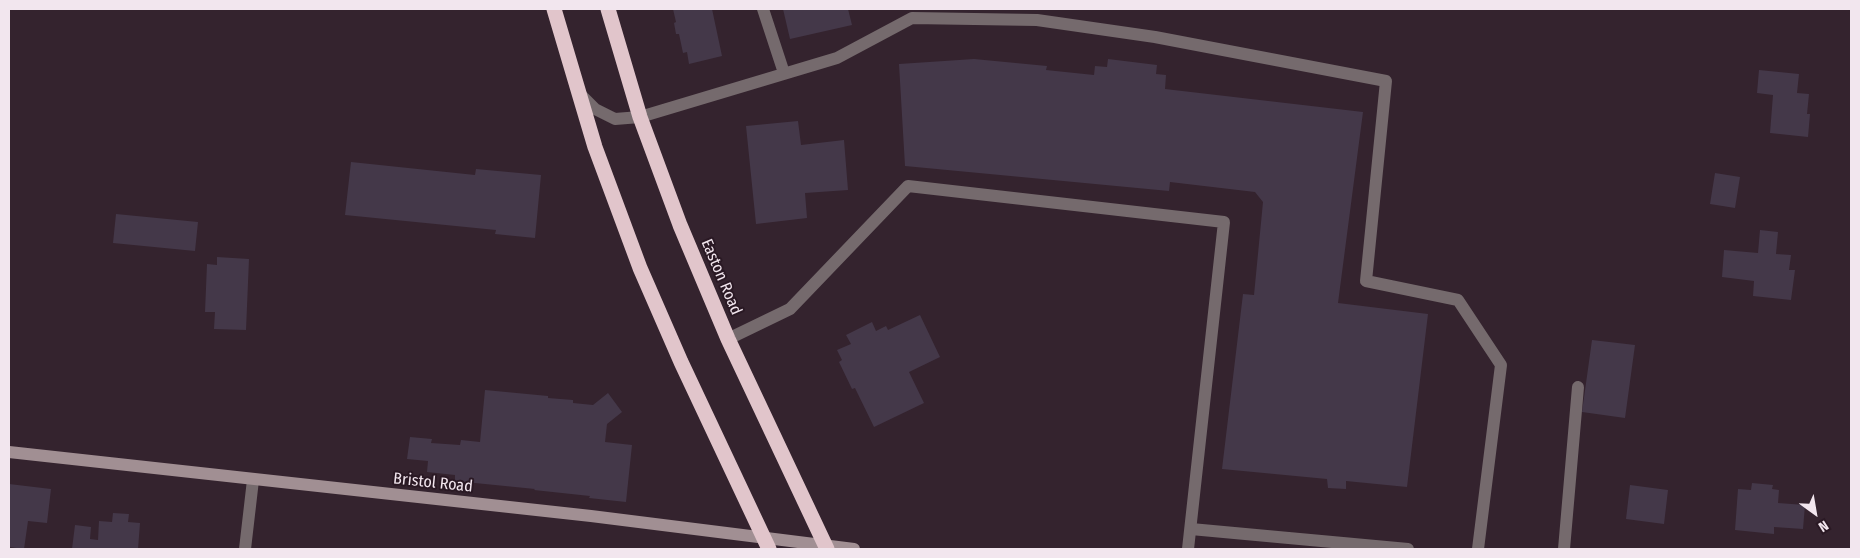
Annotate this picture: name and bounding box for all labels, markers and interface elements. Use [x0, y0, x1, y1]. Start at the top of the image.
street label: Easton Road [696, 236, 746, 318]
street label: Bristol Road [392, 469, 474, 497]
north arrow [1790, 488, 1840, 538]
text: N [1815, 517, 1831, 536]

